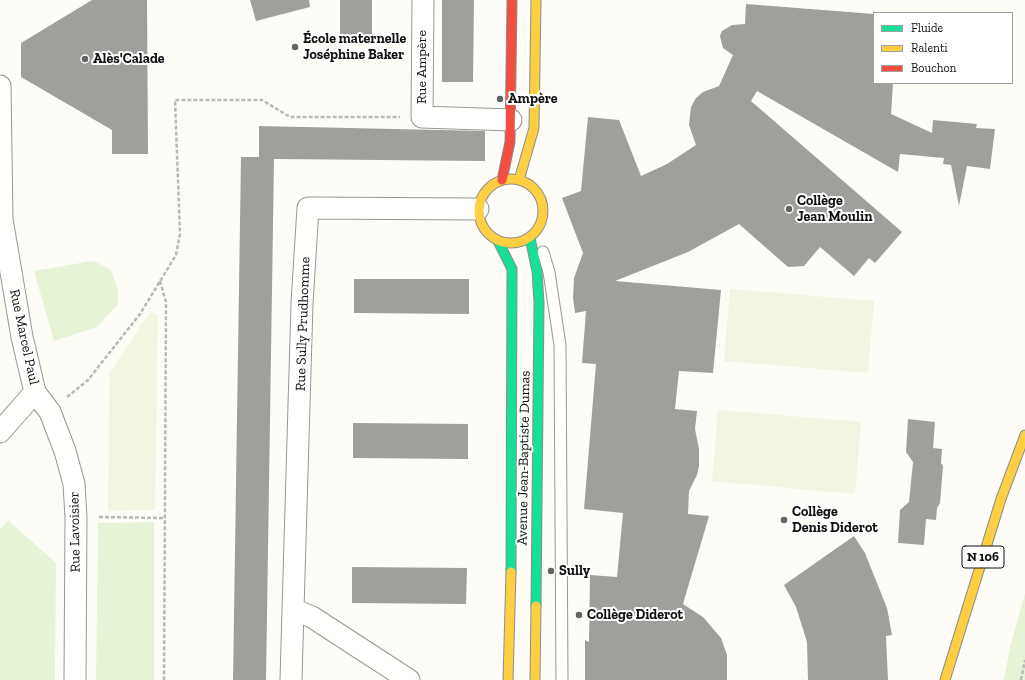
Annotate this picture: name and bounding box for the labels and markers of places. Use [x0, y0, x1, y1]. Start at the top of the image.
place label: École maternelle Joséphine Baker [303, 31, 406, 64]
marker: École maternelle Joséphine Baker [290, 42, 300, 52]
place label: Alès'Calade [93, 51, 165, 67]
marker: Alès'Calade [80, 54, 90, 64]
place label: Ampère [508, 91, 558, 107]
marker: Ampère [495, 94, 505, 104]
place label: Collège Jean Moulin [797, 193, 872, 226]
marker: Collège Jean Moulin [784, 204, 794, 214]
place label: Collège Denis Diderot [792, 504, 878, 536]
marker: Collège Denis Diderot [779, 515, 789, 525]
place label: Sully [559, 563, 590, 579]
marker: Sully [546, 566, 556, 576]
place label: Collège Diderot [587, 607, 683, 623]
marker: Collège Diderot [574, 610, 584, 620]

